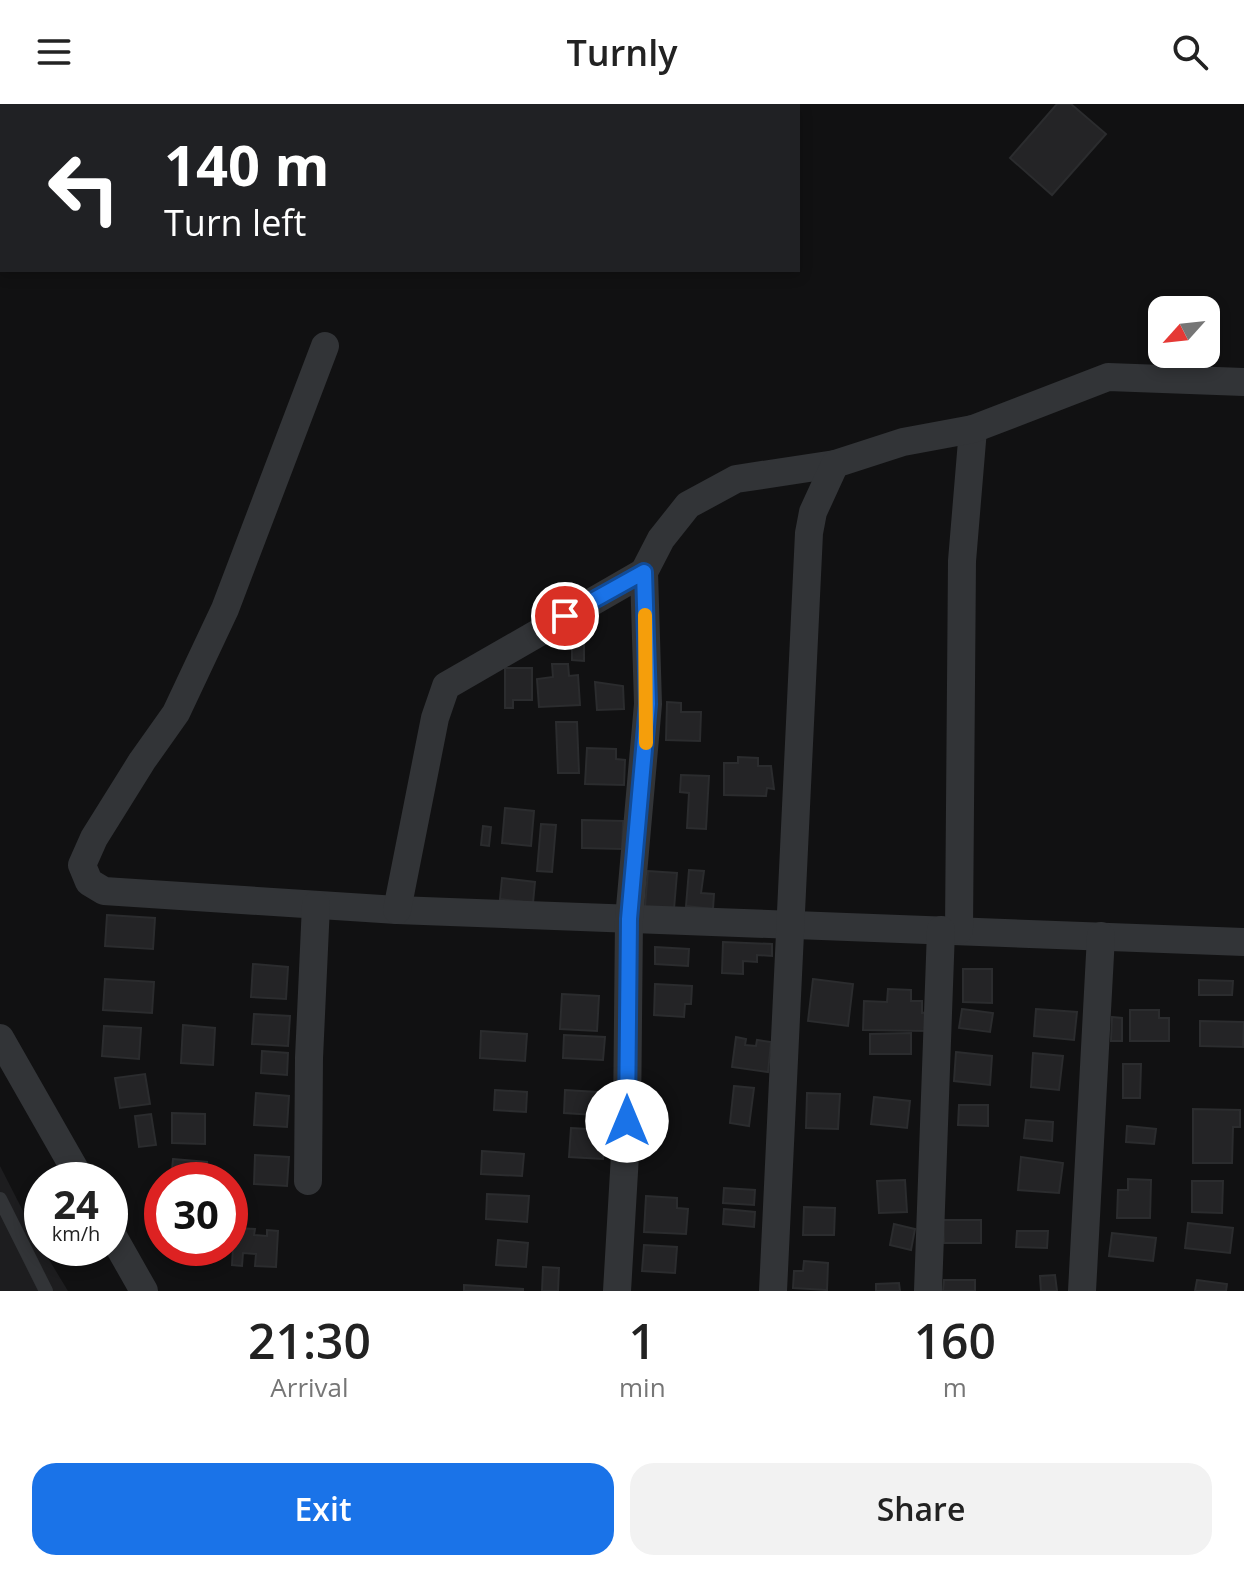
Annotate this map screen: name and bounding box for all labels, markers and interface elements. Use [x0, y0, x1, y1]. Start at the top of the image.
text: Turnly [567, 28, 677, 77]
icon: menu [32, 30, 76, 74]
icon: search [1168, 30, 1212, 74]
text: 140 m [164, 126, 330, 202]
icon: left [32, 136, 136, 240]
text: Turn left [164, 198, 306, 247]
north arrow [1148, 296, 1220, 368]
map controls [1148, 296, 1220, 368]
pin [531, 582, 599, 650]
icon: arrive [543, 594, 587, 638]
position arrow [585, 1079, 669, 1163]
speed limit sign: 30 [144, 1162, 248, 1266]
text: 24 [53, 1176, 99, 1231]
text: km/h [52, 1220, 100, 1247]
text: 21:30 [248, 1308, 371, 1373]
text: 1 [629, 1308, 656, 1373]
text: 160 [914, 1308, 996, 1373]
text: Arrival [270, 1369, 349, 1405]
text: min [619, 1369, 666, 1405]
text: m [943, 1369, 967, 1405]
button: Exit [32, 1463, 614, 1555]
button: Share [630, 1463, 1212, 1555]

